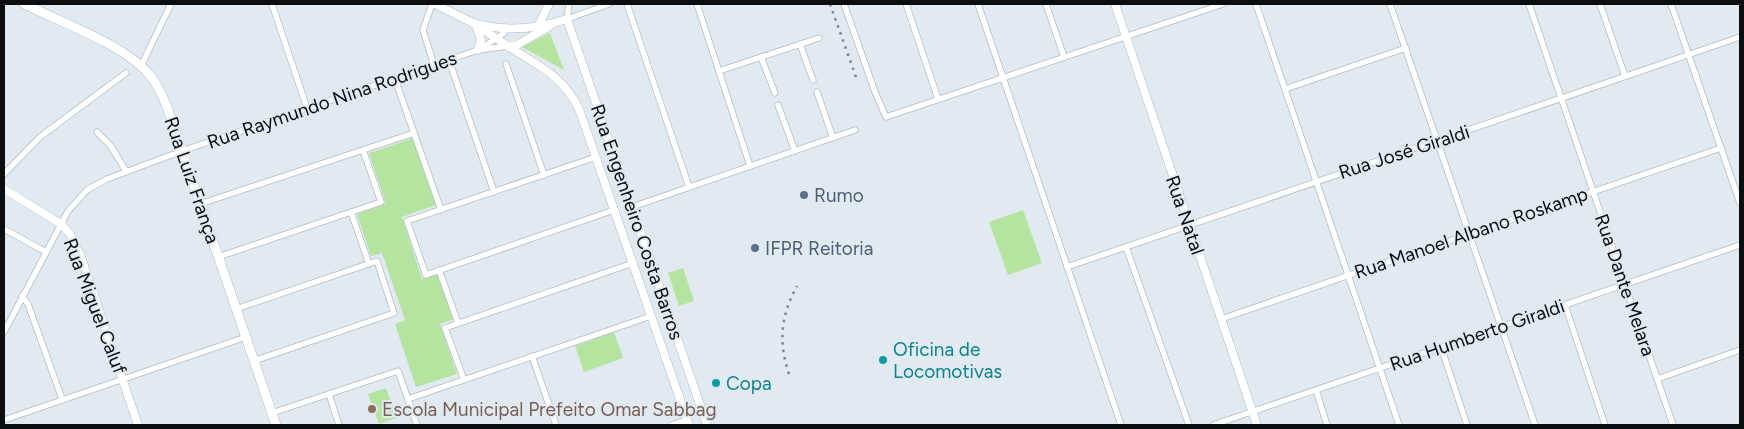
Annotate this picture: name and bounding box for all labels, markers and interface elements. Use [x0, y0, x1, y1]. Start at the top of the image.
street label: Rua Raymundo Nina Rodrigues [204, 46, 460, 154]
street label: Rua Engenheiro Costa Barros [586, 101, 688, 343]
street label: Rua Luiz França [160, 114, 224, 246]
street label: Rua José Giraldi [1336, 120, 1472, 184]
street label: Rua Natal [1161, 172, 1209, 258]
street label: Rua Manoel Albano Roskamp [1351, 182, 1591, 284]
place label: Rumo [814, 184, 864, 207]
marker: Rumo [798, 189, 810, 201]
street label: Rua Dante Melara [1590, 211, 1660, 359]
street label: Rua Miguel Caluf [59, 235, 131, 377]
place label: IFPR Reitoria [765, 237, 873, 260]
marker: IFPR Reitoria [749, 242, 761, 254]
street label: Rua Humberto Giraldi [1387, 294, 1567, 376]
place label: Oficina de Locomotivas [893, 338, 1002, 383]
marker: Oficina de Locomotivas [877, 354, 889, 366]
place label: Copa [726, 372, 772, 395]
marker: Copa [710, 377, 722, 389]
place label: Escola Municipal Prefeito Omar Sabbag [382, 398, 717, 421]
marker: Escola Municipal Prefeito Omar Sabbag [366, 403, 378, 415]

